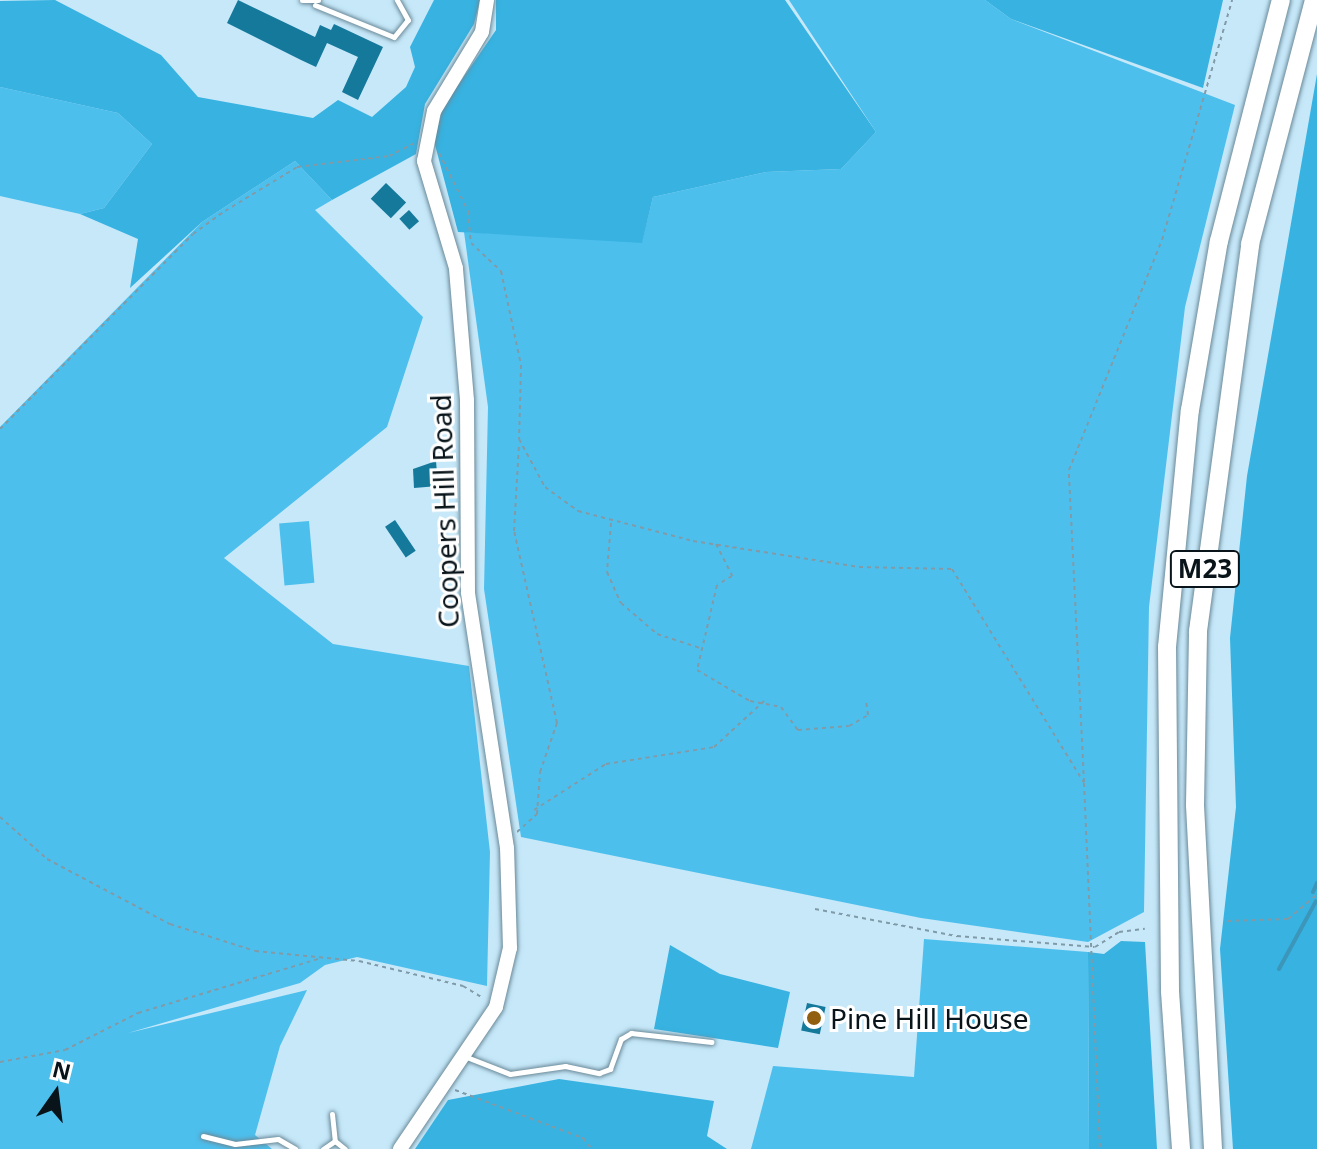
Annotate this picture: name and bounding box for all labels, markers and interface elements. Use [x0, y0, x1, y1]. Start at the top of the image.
street label: Coopers Hill Road [423, 394, 465, 628]
road number: M23 [1169, 547, 1241, 591]
place label: Pine Hill House [830, 1001, 1028, 1035]
marker: Pine Hill House [805, 1009, 823, 1027]
north arrow [16, 1053, 96, 1133]
text: N [49, 1053, 74, 1086]

